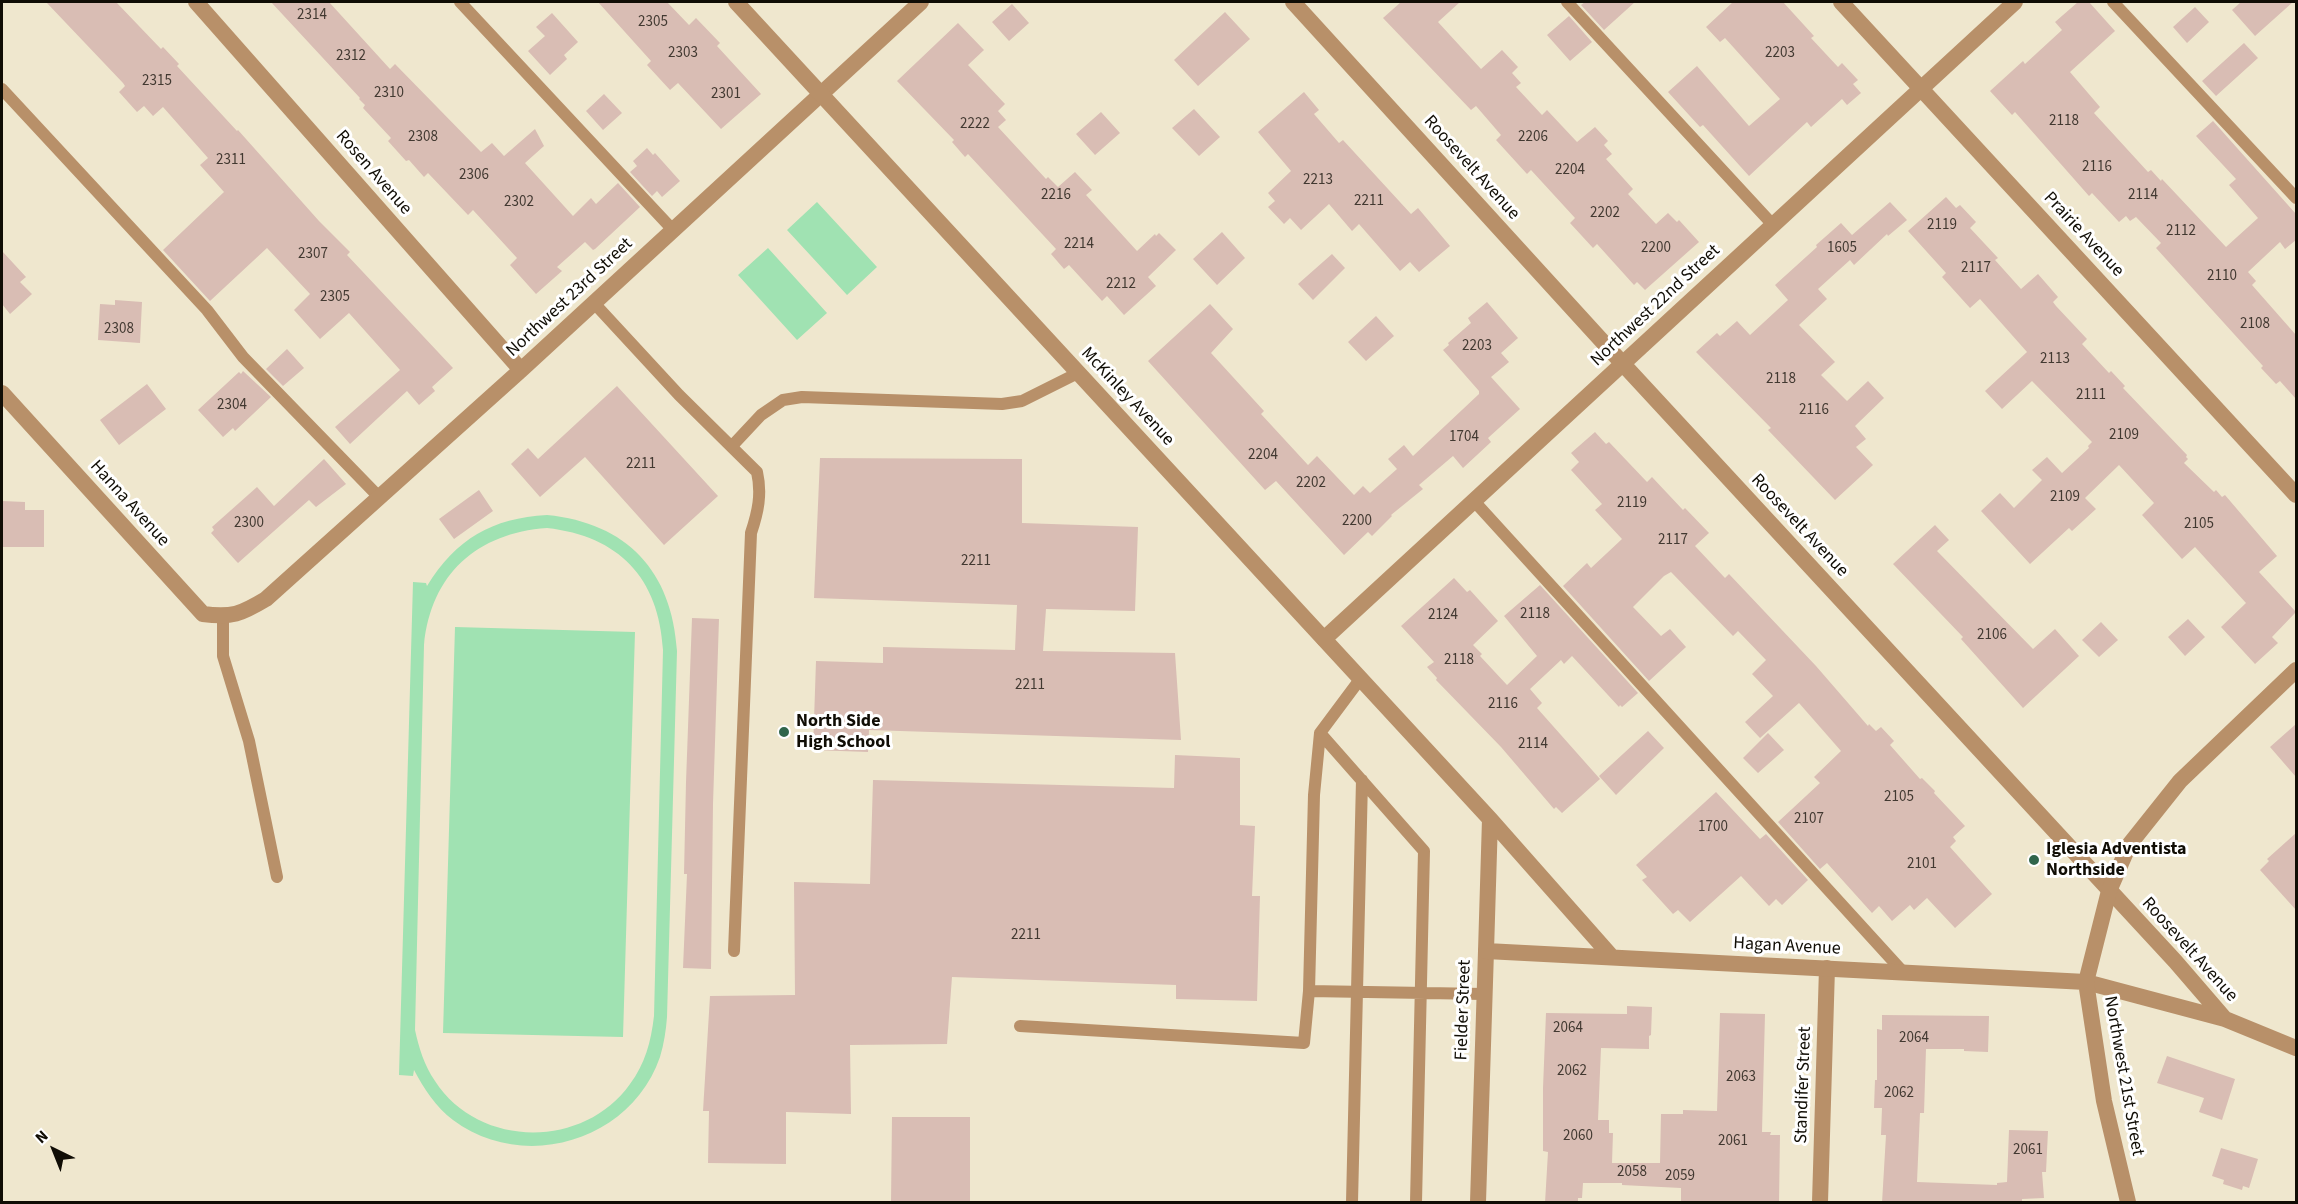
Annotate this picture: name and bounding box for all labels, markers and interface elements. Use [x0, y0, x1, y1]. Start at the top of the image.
house number: 2314 [297, 7, 327, 25]
house number: 2305 [638, 14, 668, 32]
house number: 2303 [668, 45, 698, 63]
house number: 2203 [1765, 45, 1795, 63]
house number: 2312 [336, 48, 366, 66]
house number: 2315 [142, 73, 172, 91]
house number: 2310 [374, 85, 404, 103]
house number: 2301 [711, 86, 741, 104]
street label: Roosevelt Avenue [1418, 111, 1524, 225]
house number: 2118 [2049, 113, 2079, 131]
house number: 2222 [960, 116, 990, 134]
street label: Rosen Avenue [330, 126, 416, 220]
house number: 2308 [408, 129, 438, 147]
house number: 2206 [1518, 129, 1548, 147]
house number: 2311 [216, 152, 246, 170]
house number: 2116 [2082, 159, 2112, 177]
house number: 2204 [1555, 162, 1585, 180]
house number: 2306 [459, 167, 489, 185]
house number: 2213 [1303, 172, 1333, 190]
house number: 2216 [1041, 187, 1071, 205]
house number: 2114 [2128, 187, 2158, 205]
street label: Prairie Avenue [2038, 188, 2128, 282]
house number: 2211 [1354, 193, 1384, 211]
house number: 2302 [504, 194, 534, 212]
house number: 2202 [1590, 205, 1620, 223]
house number: 2119 [1927, 217, 1957, 235]
house number: 2112 [2166, 223, 2196, 241]
street label: Northwest 23rd Street [502, 234, 638, 362]
house number: 2214 [1064, 236, 1094, 254]
house number: 2200 [1641, 240, 1671, 258]
house number: 1605 [1827, 240, 1857, 258]
street label: Northwest 22nd Street [1587, 241, 1725, 371]
house number: 2307 [298, 246, 328, 264]
house number: 2117 [1961, 260, 1991, 278]
house number: 2110 [2207, 268, 2237, 286]
house number: 2212 [1106, 276, 1136, 294]
house number: 2305 [320, 289, 350, 307]
house number: 2108 [2240, 316, 2270, 334]
house number: 2308 [104, 321, 134, 339]
house number: 2203 [1462, 338, 1492, 356]
street label: McKinley Avenue [1076, 343, 1178, 451]
house number: 2113 [2040, 351, 2070, 369]
house number: 2118 [1766, 371, 1796, 389]
house number: 2111 [2076, 387, 2106, 405]
house number: 2304 [217, 397, 247, 415]
house number: 2116 [1799, 402, 1829, 420]
house number: 2109 [2109, 427, 2139, 445]
house number: 1704 [1449, 429, 1479, 447]
house number: 2204 [1248, 447, 1278, 465]
street label: Hanna Avenue [85, 456, 173, 552]
house number: 2211 [626, 456, 656, 474]
street label: Roosevelt Avenue [1746, 470, 1852, 582]
house number: 2202 [1296, 475, 1326, 493]
house number: 2109 [2050, 489, 2080, 507]
house number: 2119 [1617, 495, 1647, 513]
house number: 2200 [1342, 513, 1372, 531]
house number: 2300 [234, 515, 264, 533]
house number: 2105 [2184, 516, 2214, 534]
house number: 2117 [1658, 532, 1688, 550]
house number: 2211 [961, 553, 991, 571]
house number: 2118 [1520, 606, 1550, 624]
house number: 2124 [1428, 607, 1458, 625]
house number: 2106 [1977, 627, 2007, 645]
house number: 2118 [1444, 652, 1474, 670]
house number: 2211 [1015, 677, 1045, 695]
house number: 2116 [1488, 696, 1518, 714]
place label: North Side High School [796, 711, 890, 754]
marker: North Side High School [777, 725, 791, 739]
house number: 2114 [1518, 736, 1548, 754]
house number: 2105 [1884, 789, 1914, 807]
house number: 2107 [1794, 811, 1824, 829]
house number: 1700 [1698, 819, 1728, 837]
place label: Iglesia Adventista Northside [2046, 839, 2187, 882]
marker: Iglesia Adventista Northside [2027, 853, 2041, 867]
house number: 2101 [1907, 856, 1937, 874]
street label: Roosevelt Avenue [2136, 893, 2242, 1007]
house number: 2211 [1011, 927, 1041, 945]
street label: Hagan Avenue [1733, 933, 1841, 961]
street label: Fielder Street [1451, 959, 1477, 1061]
street label: Northwest 21st Street [2098, 994, 2148, 1158]
house number: 2064 [1553, 1020, 1583, 1038]
street label: Standifer Street [1791, 1026, 1817, 1144]
house number: 2064 [1899, 1030, 1929, 1048]
house number: 2062 [1557, 1063, 1587, 1081]
house number: 2063 [1726, 1069, 1756, 1087]
house number: 2062 [1884, 1085, 1914, 1103]
north arrow [24, 1120, 84, 1180]
text: N [30, 1125, 53, 1149]
house number: 2060 [1563, 1128, 1593, 1146]
house number: 2061 [1718, 1133, 1748, 1151]
house number: 2061 [2013, 1142, 2043, 1160]
house number: 2058 [1617, 1164, 1647, 1182]
house number: 2059 [1665, 1168, 1695, 1186]

